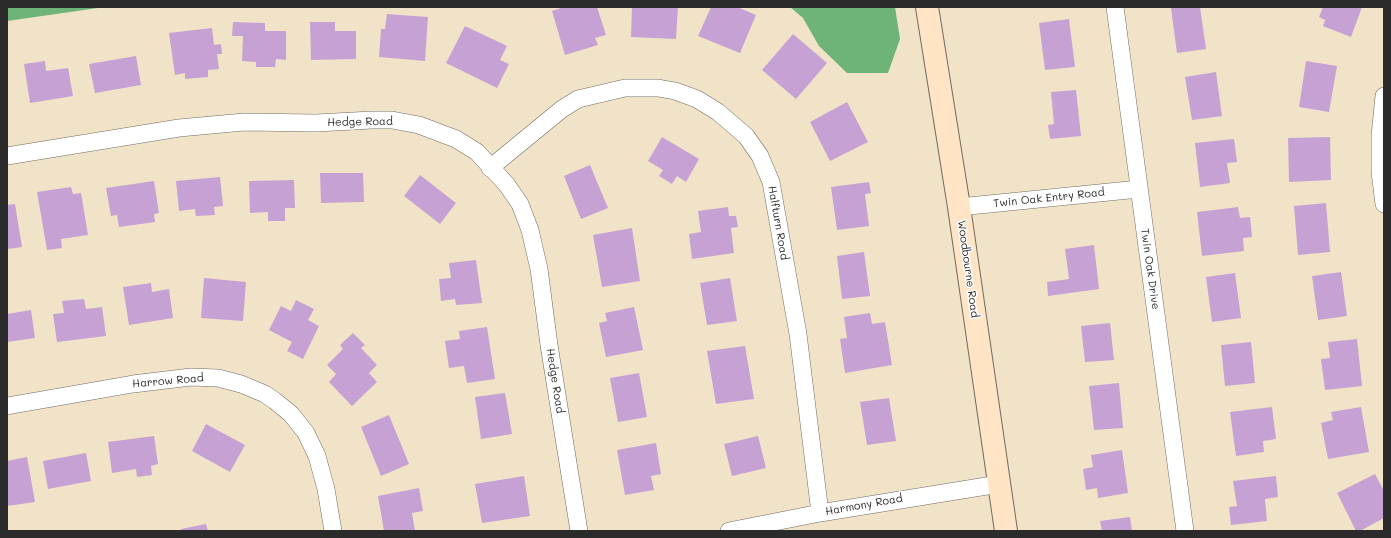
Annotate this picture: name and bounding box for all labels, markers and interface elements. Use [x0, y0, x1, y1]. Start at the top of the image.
street label: Hedge Road [327, 115, 393, 129]
street label: Halfturn Road [765, 185, 791, 261]
street label: Twin Oak Entry Road [993, 186, 1105, 210]
street label: Woodbourne Road [955, 219, 981, 319]
street label: Twin Oak Drive [1138, 228, 1162, 310]
street label: Hedge Road [543, 348, 567, 414]
street label: Harrow Road [132, 371, 204, 391]
street label: Harmony Road [824, 492, 904, 518]

